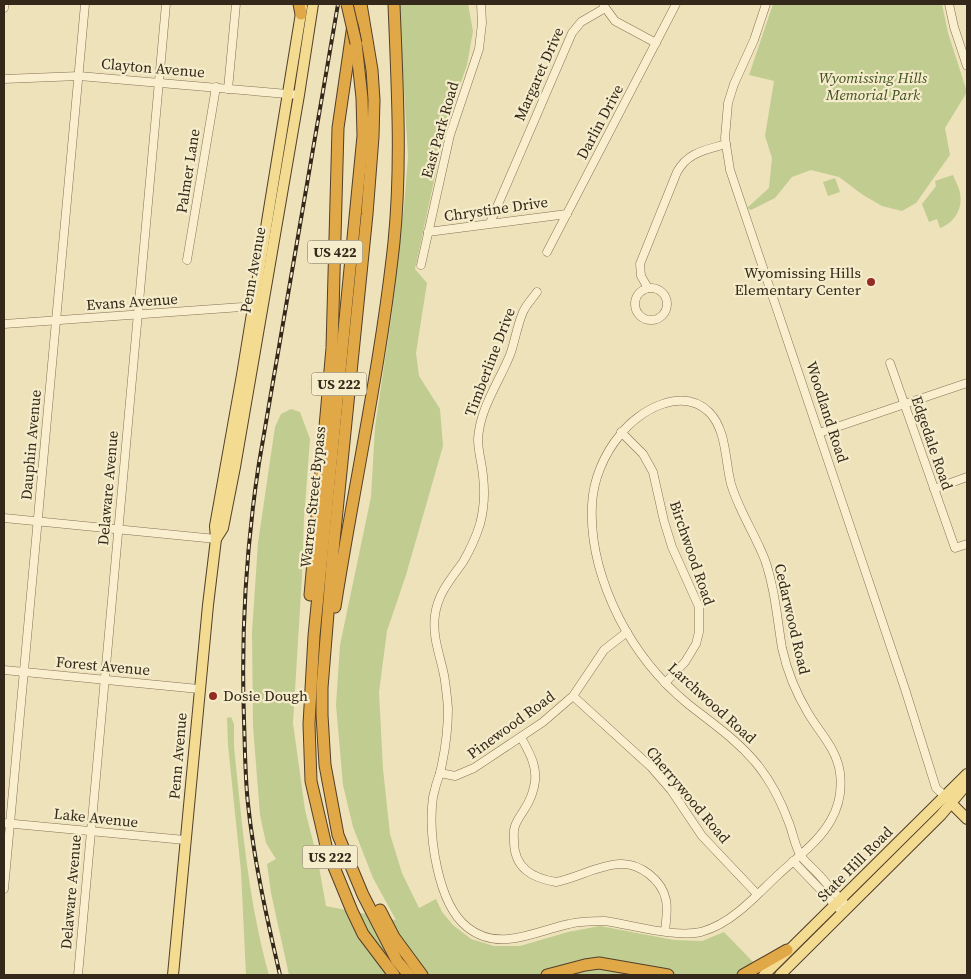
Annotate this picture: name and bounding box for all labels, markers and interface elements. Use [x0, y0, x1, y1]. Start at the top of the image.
street label: Margaret Drive [509, 23, 569, 124]
street label: Clayton Avenue [100, 53, 206, 83]
park label: Wyomissing Hills Memorial Park [819, 67, 928, 105]
street label: East Park Road [416, 79, 464, 181]
street label: Darlin Drive [571, 80, 628, 163]
street label: Palmer Lane [170, 127, 205, 215]
street label: Chrystine Drive [443, 191, 550, 226]
street label: Penn Avenue [235, 225, 270, 315]
road number: US 422 [308, 240, 362, 264]
place label: Wyomissing Hills Elementary Center [735, 262, 862, 300]
marker: Wyomissing Hills Elementary Center [865, 276, 877, 288]
street label: Evans Avenue [85, 288, 179, 315]
street label: Timberline Drive [459, 304, 520, 419]
street label: Woodland Road [801, 359, 854, 466]
road number: US 222 [312, 372, 366, 396]
street label: Dauphin Avenue [15, 389, 46, 501]
street label: Edgedale Road [907, 393, 959, 493]
street label: Warren Street Bypass [295, 425, 330, 569]
street label: Delaware Avenue [92, 429, 123, 546]
street label: Birchwood Road [665, 498, 720, 608]
street label: Cedarwood Road [770, 561, 816, 677]
street label: Forest Avenue [55, 651, 151, 680]
street label: Larchwood Road [664, 657, 761, 748]
place label: Dosie Dough [223, 685, 308, 706]
street label: Pinewood Road [463, 685, 559, 764]
marker: Dosie Dough [207, 690, 219, 702]
street label: Penn Avenue [163, 711, 192, 800]
street label: Cherrywood Road [642, 742, 735, 848]
street label: Lake Avenue [53, 803, 140, 832]
street label: State Hill Road [812, 821, 897, 906]
street label: Delaware Avenue [55, 833, 86, 950]
road number: US 222 [302, 846, 358, 869]

